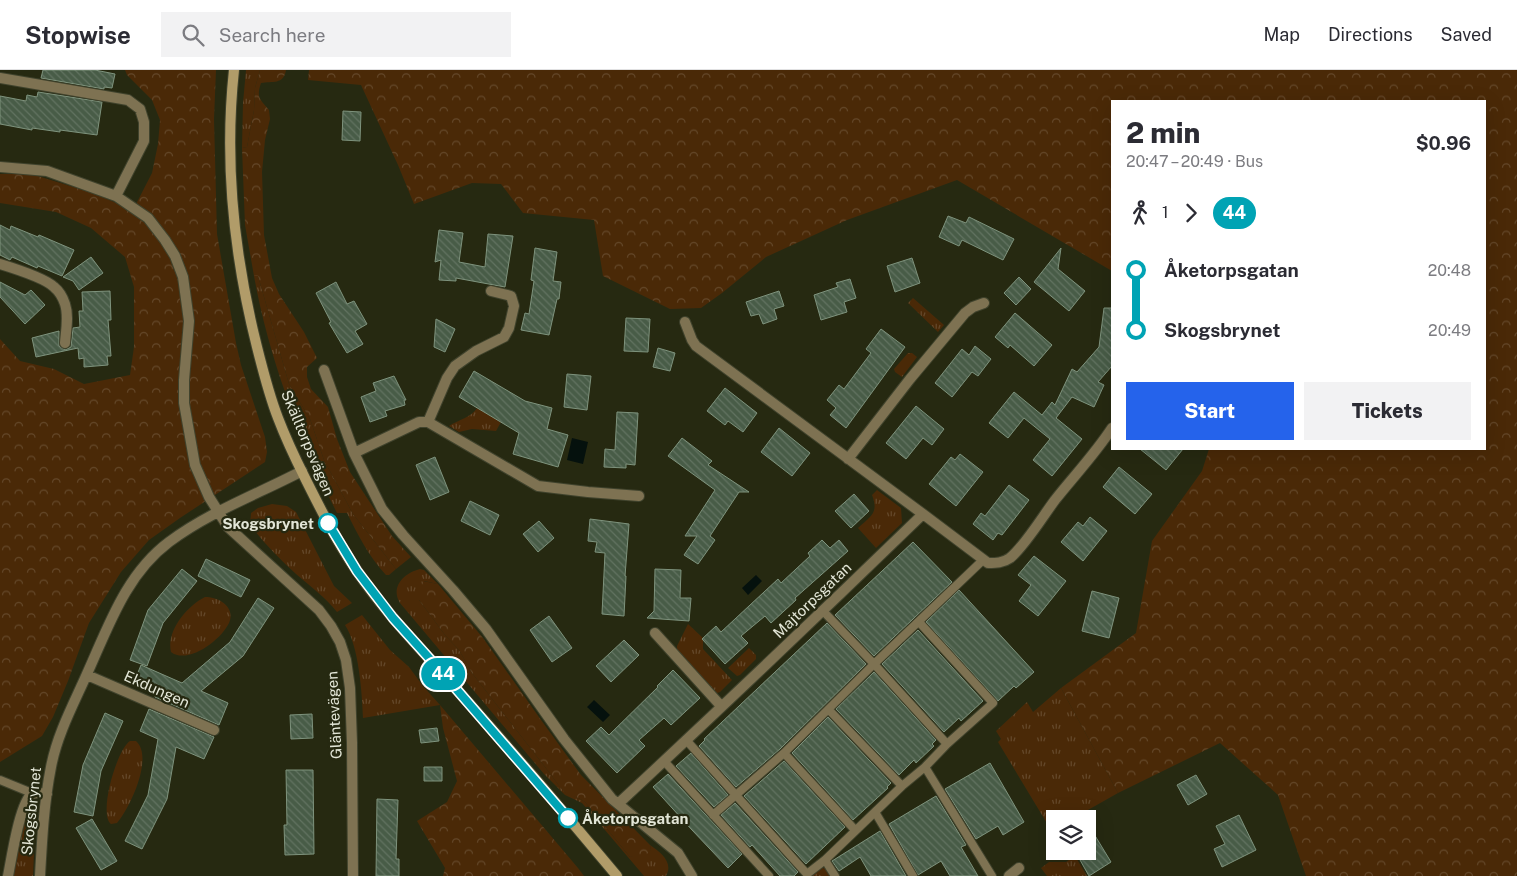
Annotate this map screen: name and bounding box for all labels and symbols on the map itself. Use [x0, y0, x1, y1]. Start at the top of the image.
street label: Skälltorpsvägen [278, 388, 338, 498]
marker: Skogsbrynet [318, 513, 338, 533]
place label: Skogsbrynet [222, 515, 314, 532]
street label: Majtorpsgatan [770, 559, 854, 641]
line badge: 44 [420, 658, 466, 690]
street label: Ekdungen [122, 667, 192, 711]
street label: Gläntevägen [323, 671, 345, 759]
street label: Skogsbrynet [18, 766, 44, 856]
marker: Åketorpsgatan [558, 808, 578, 828]
place label: Åketorpsgatan [582, 809, 688, 827]

